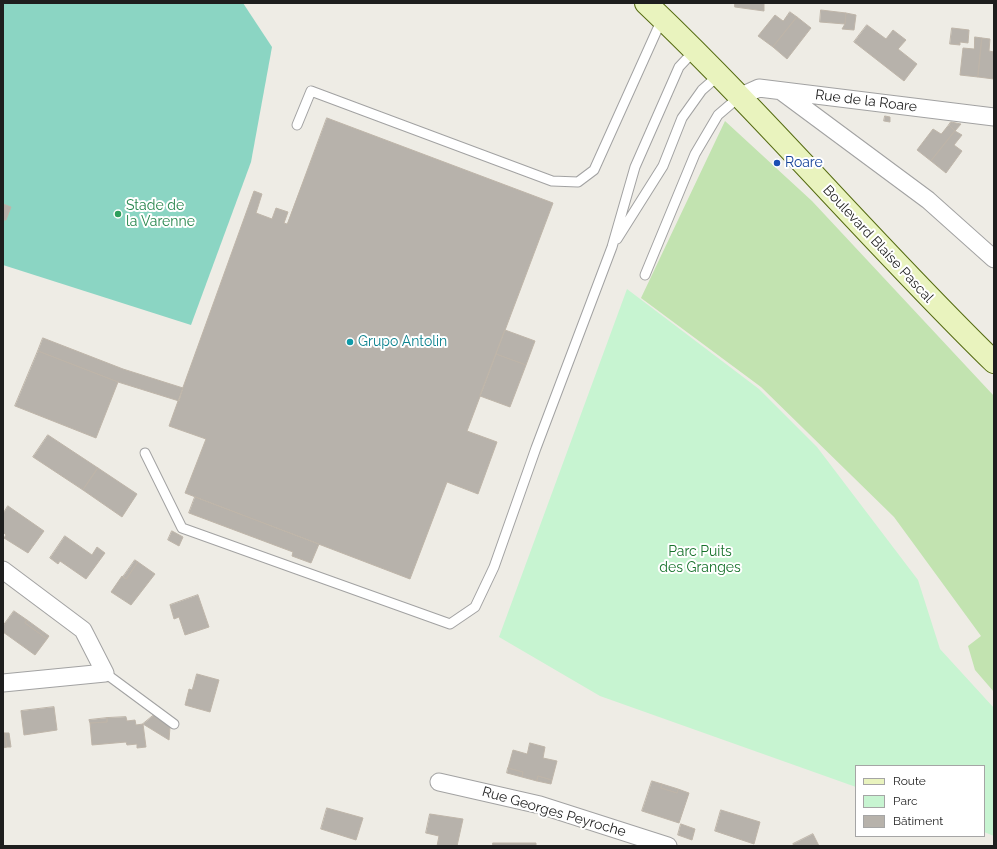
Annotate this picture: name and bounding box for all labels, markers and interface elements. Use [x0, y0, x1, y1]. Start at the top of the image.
street label: Rue de la Roare [814, 86, 918, 116]
place label: Roare [785, 155, 823, 171]
marker: Roare [772, 158, 782, 168]
street label: Boulevard Blaise Pascal [819, 182, 937, 306]
place label: Stade de la Varenne [126, 198, 195, 230]
marker: Stade de la Varenne [113, 209, 123, 219]
place label: Grupo Antolin [358, 334, 447, 350]
marker: Grupo Antolin [345, 337, 355, 347]
park label: Parc Puits des Granges [659, 544, 741, 576]
legend [855, 765, 985, 837]
text: Route [893, 774, 926, 788]
street label: Rue Georges Peyroche [480, 783, 628, 841]
text: Parc [893, 794, 918, 808]
text: Bâtiment [893, 814, 943, 828]

